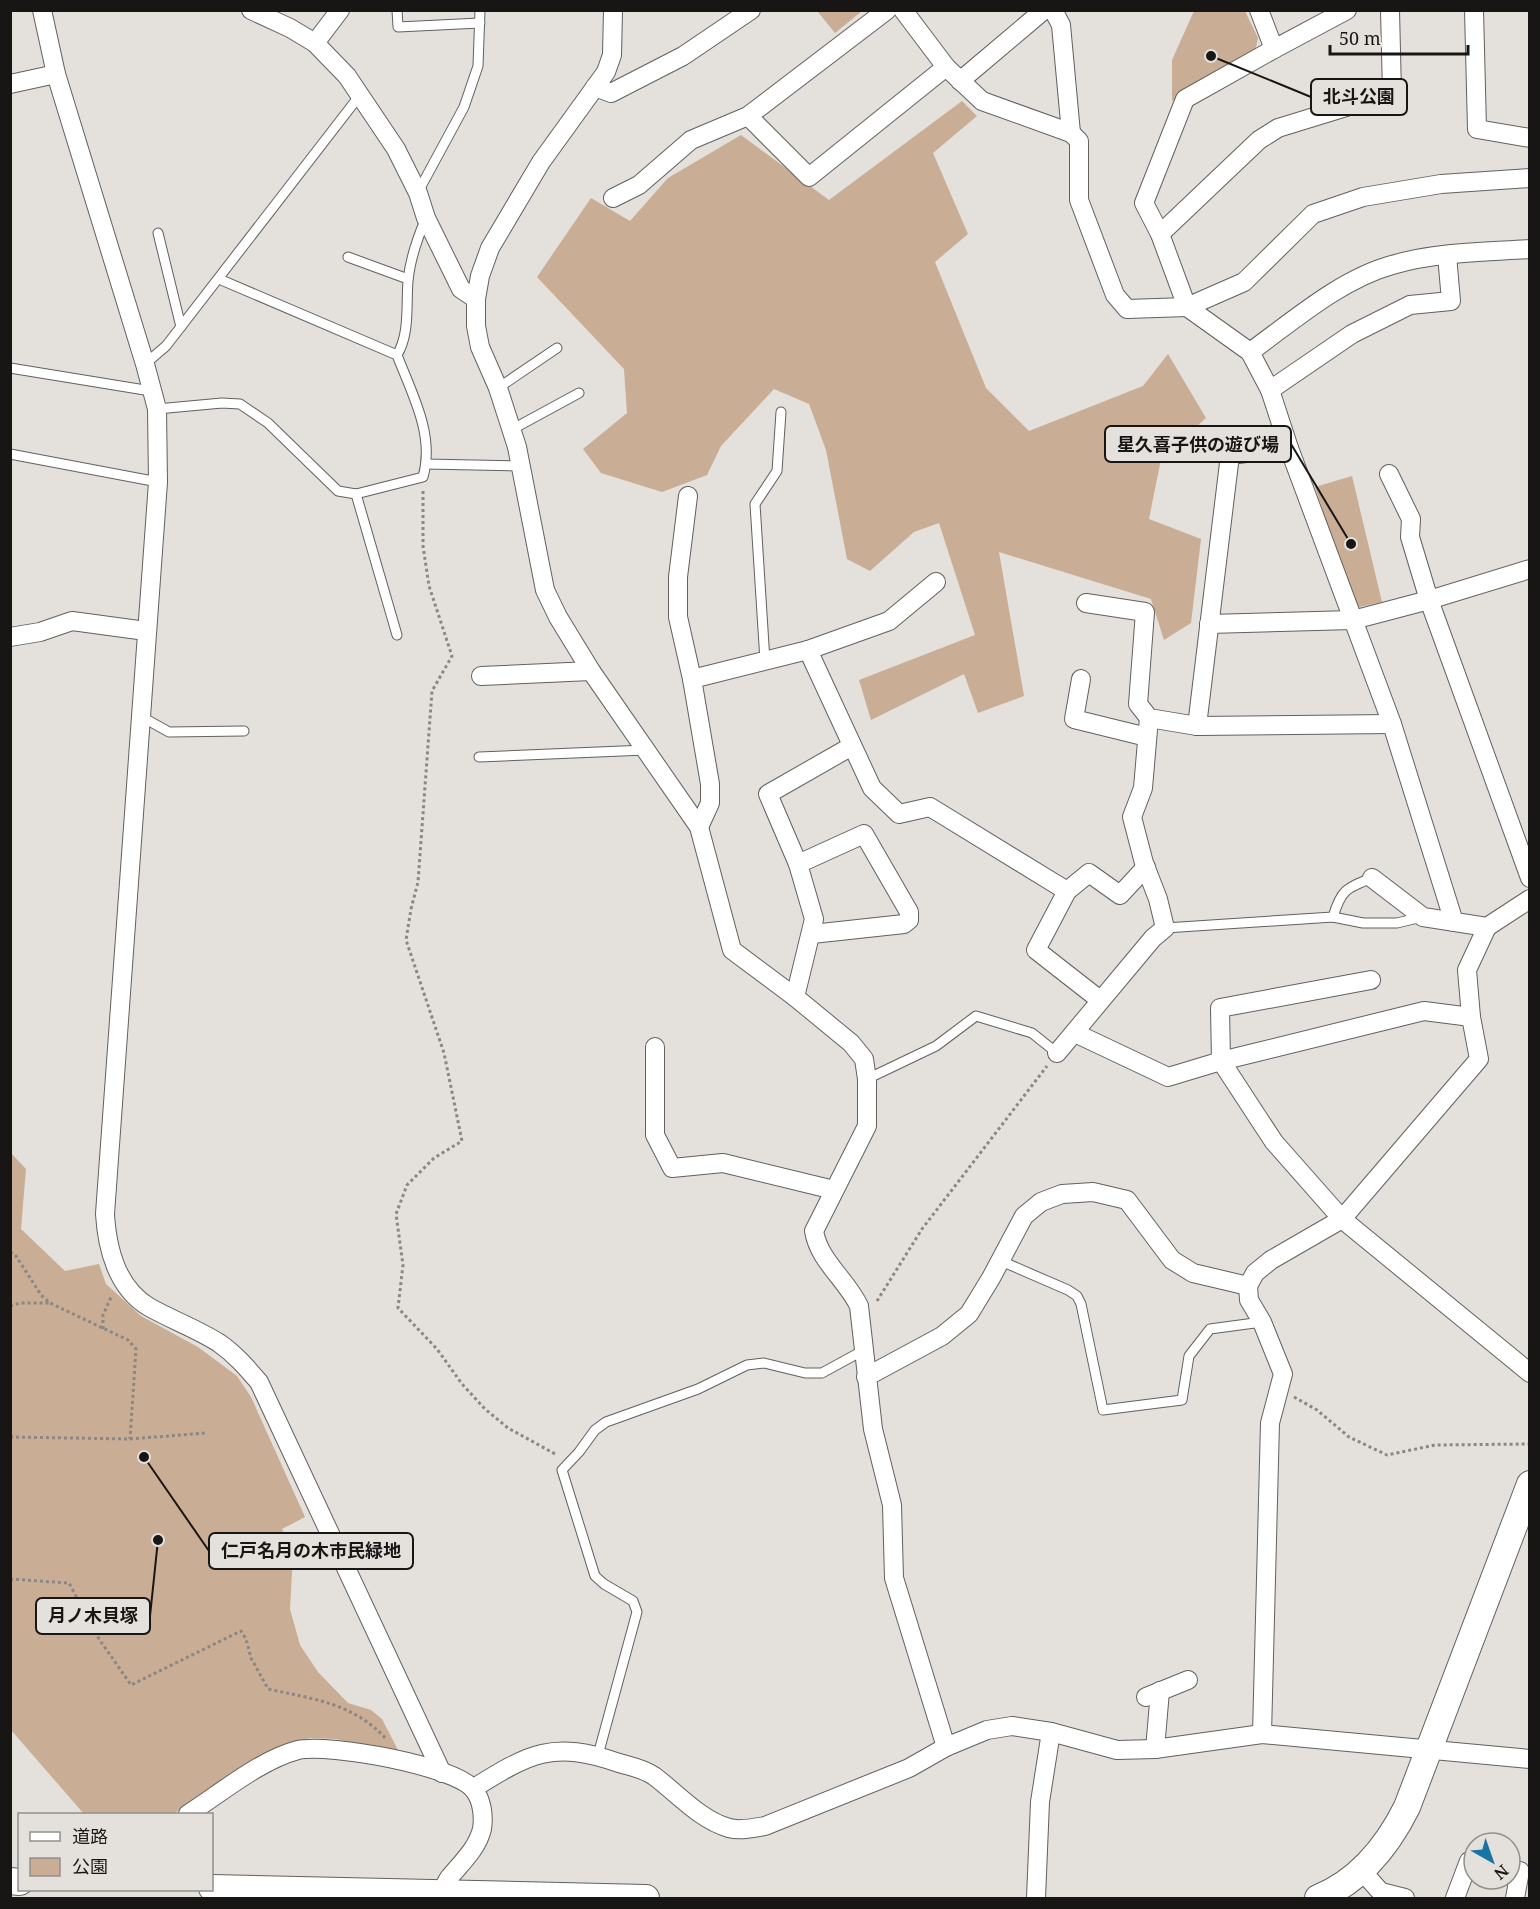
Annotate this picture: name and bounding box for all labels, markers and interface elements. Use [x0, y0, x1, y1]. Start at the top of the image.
scale bar [1330, 18, 1468, 56]
text: 50 m [1339, 26, 1381, 50]
callout: 北斗公園 [1311, 79, 1407, 115]
text: 北斗公園 [1323, 84, 1395, 108]
callout: 星久喜子供の遊び場 [1105, 426, 1291, 462]
text: 星久喜子供の遊び場 [1117, 432, 1279, 456]
callout: 仁戸名月の木市民緑地 [209, 1533, 413, 1569]
text: 仁戸名月の木市民緑地 [221, 1538, 401, 1562]
callout: 月ノ木貝塚 [36, 1598, 150, 1634]
text: 月ノ木貝塚 [48, 1603, 138, 1627]
legend [18, 1813, 213, 1891]
text: 道路 [72, 1824, 108, 1848]
north arrow [1462, 1831, 1522, 1891]
text: 公園 [72, 1854, 108, 1878]
text: N [1489, 1860, 1514, 1885]

